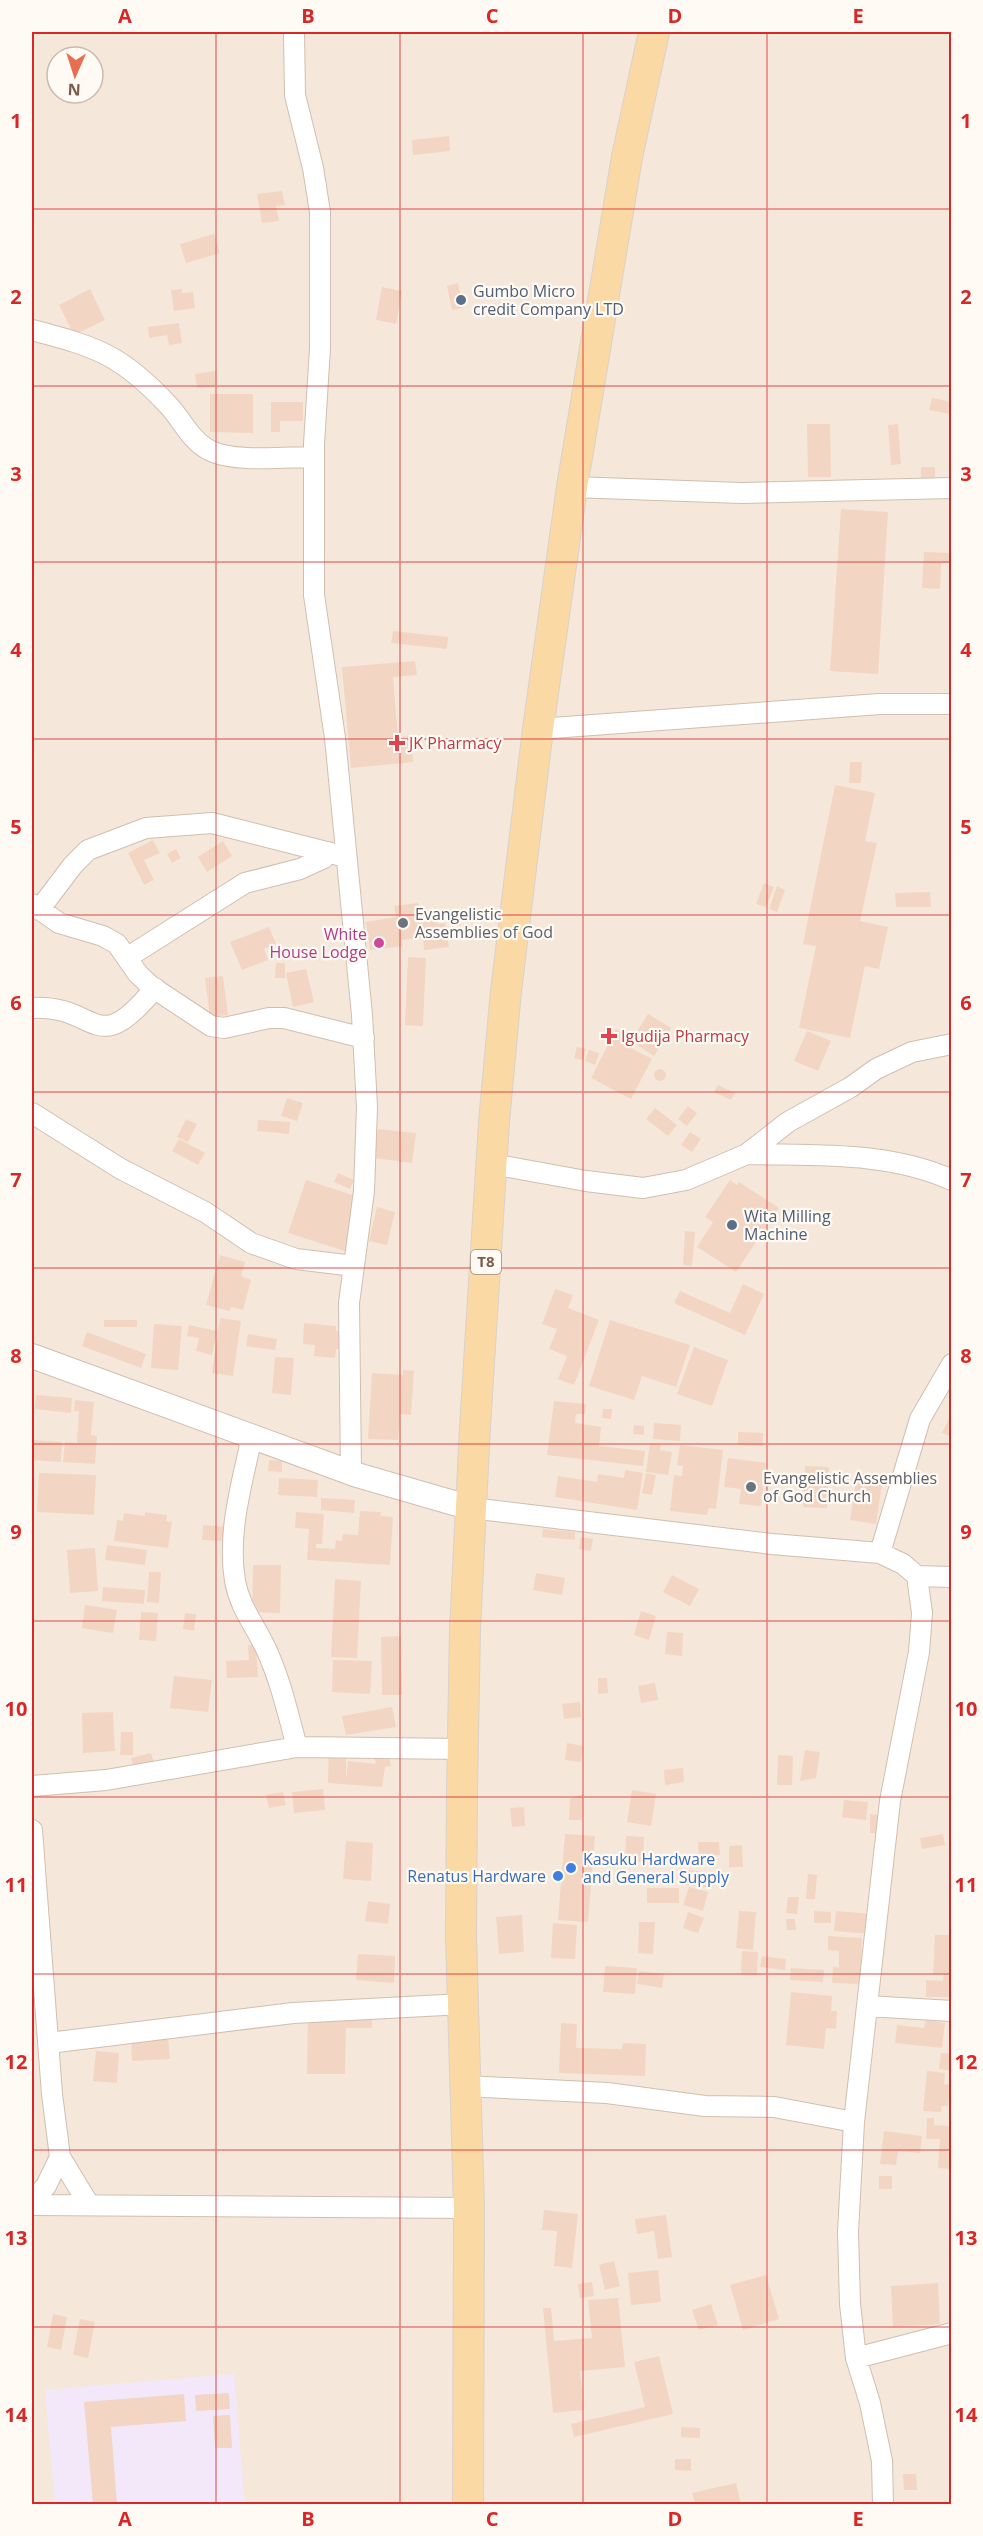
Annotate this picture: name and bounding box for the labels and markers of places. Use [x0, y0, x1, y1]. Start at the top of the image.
place label: Gumbo Micro credit Company LTD [473, 280, 624, 320]
marker: Gumbo Micro credit Company LTD [454, 293, 468, 307]
place label: JK Pharmacy [407, 732, 502, 754]
marker: JK Pharmacy [390, 736, 404, 750]
place label: Evangelistic Assemblies of God [415, 903, 553, 943]
marker: Evangelistic Assemblies of God [396, 916, 410, 930]
place label: White House Lodge [270, 923, 367, 963]
marker: White House Lodge [372, 936, 386, 950]
place label: Igudija Pharmacy [621, 1025, 750, 1047]
marker: Igudija Pharmacy [602, 1029, 616, 1043]
place label: Wita Milling Machine [744, 1205, 831, 1245]
marker: Wita Milling Machine [725, 1218, 739, 1232]
place label: Evangelistic Assemblies of God Church [763, 1467, 937, 1507]
marker: Evangelistic Assemblies of God Church [744, 1480, 758, 1494]
place label: Kasuku Hardware and General Supply [583, 1848, 730, 1888]
marker: Kasuku Hardware and General Supply [564, 1861, 578, 1875]
place label: Renatus Hardware [407, 1865, 546, 1887]
marker: Renatus Hardware [551, 1869, 565, 1883]

